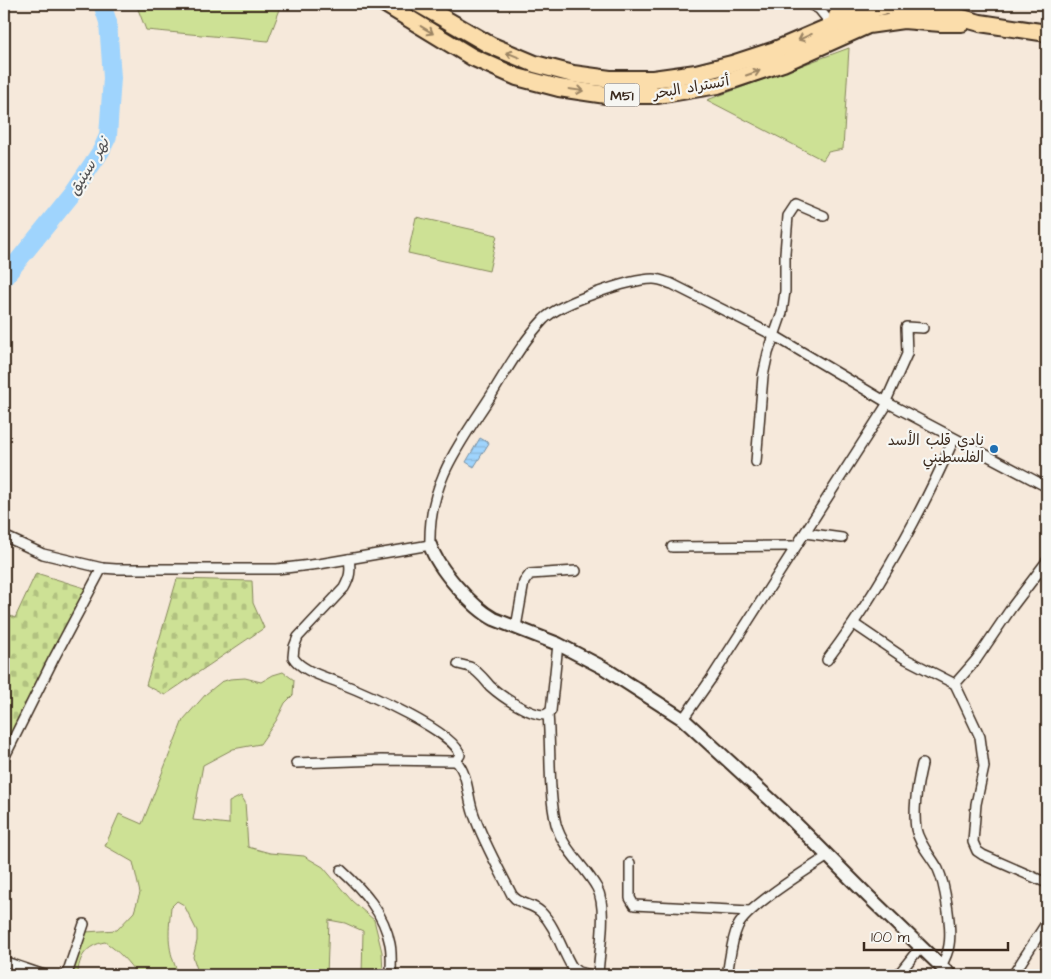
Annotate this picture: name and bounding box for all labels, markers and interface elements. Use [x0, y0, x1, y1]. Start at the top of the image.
one-way arrow [419, 25, 433, 35]
one-way arrow [798, 33, 813, 42]
one-way arrow [506, 49, 521, 59]
one-way arrow [744, 68, 760, 77]
street label: أتستراد البحر [650, 70, 731, 105]
road number: M51 [604, 84, 640, 106]
one-way arrow [568, 86, 584, 96]
water label: نهر سينيق [63, 131, 116, 200]
place label: نادي قلب الأسد الفلسطيني [888, 430, 984, 470]
marker: نادي قلب الأسد الفلسطيني [988, 443, 1000, 455]
scale bar [864, 919, 1007, 951]
text: 100 m [871, 927, 910, 948]

